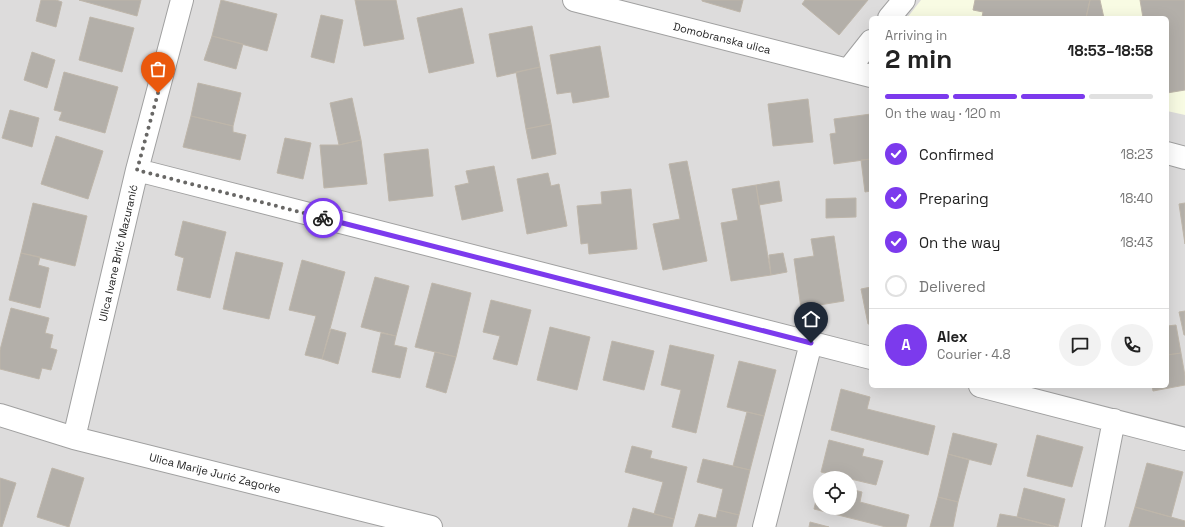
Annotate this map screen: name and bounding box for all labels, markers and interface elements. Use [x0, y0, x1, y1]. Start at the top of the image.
street label: Domobranska ulica [672, 19, 773, 57]
text: Arriving in [885, 27, 947, 44]
text: 18:53–18:58 [1068, 41, 1153, 60]
text: 2 min [885, 42, 952, 76]
pin [141, 52, 175, 93]
icon: bag [147, 58, 169, 80]
text: On the way · 120 m [885, 105, 1001, 122]
icon: check [885, 143, 907, 165]
text: Confirmed [919, 145, 994, 164]
text: 18:23 [1121, 146, 1153, 163]
street label: Ulica Ivane Brlić Mazuranić [95, 183, 141, 323]
icon: check [885, 187, 907, 209]
text: Preparing [919, 189, 989, 208]
text: 18:40 [1120, 190, 1153, 207]
courier [303, 198, 343, 238]
icon: bike [312, 207, 334, 229]
icon: check [885, 231, 907, 253]
text: On the way [919, 233, 1000, 252]
text: 18:43 [1120, 234, 1153, 251]
text: Delivered [919, 277, 986, 296]
pin [794, 302, 828, 343]
icon: home [800, 308, 822, 330]
button: chat [1059, 324, 1101, 366]
button: phone [1111, 324, 1153, 366]
text: Alex [937, 327, 968, 346]
text: A [901, 335, 911, 354]
text: Courier · 4.8 [937, 346, 1011, 363]
street label: Ulica Marije Jurić Zagorke [148, 450, 282, 496]
map controls [813, 471, 857, 515]
button: locate [813, 471, 857, 515]

